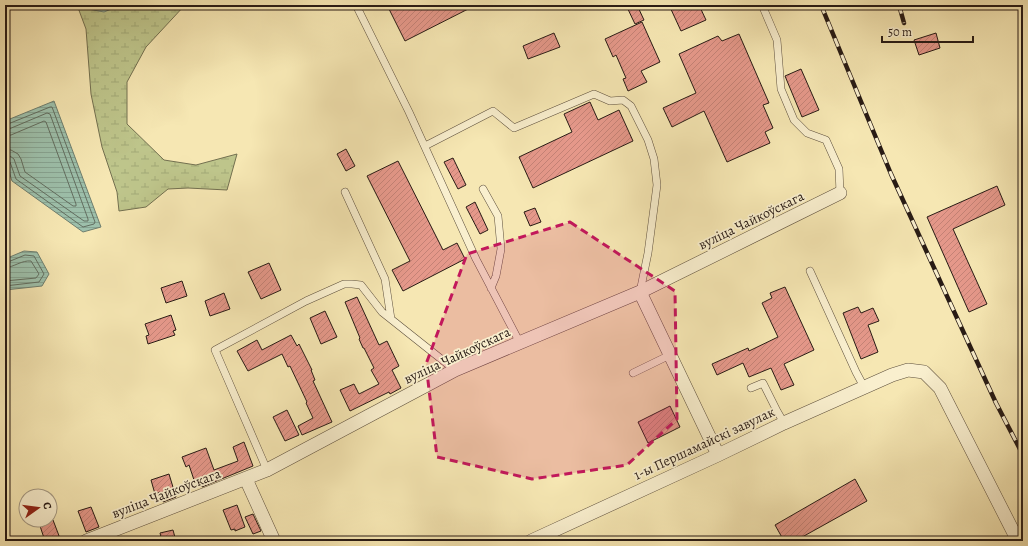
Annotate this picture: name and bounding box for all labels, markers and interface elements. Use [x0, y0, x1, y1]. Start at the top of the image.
scale bar [882, 18, 973, 44]
text: 50 m [888, 24, 912, 40]
street label: вуліца Чайкоўскага [695, 186, 808, 254]
street label: вуліца Чайкоўскага [401, 322, 514, 388]
street label: 1-ы Першамайскі завулак [631, 402, 778, 485]
street label: вуліца Чайкоўскага [109, 464, 224, 523]
north arrow [18, 488, 58, 528]
text: С [39, 501, 55, 511]

